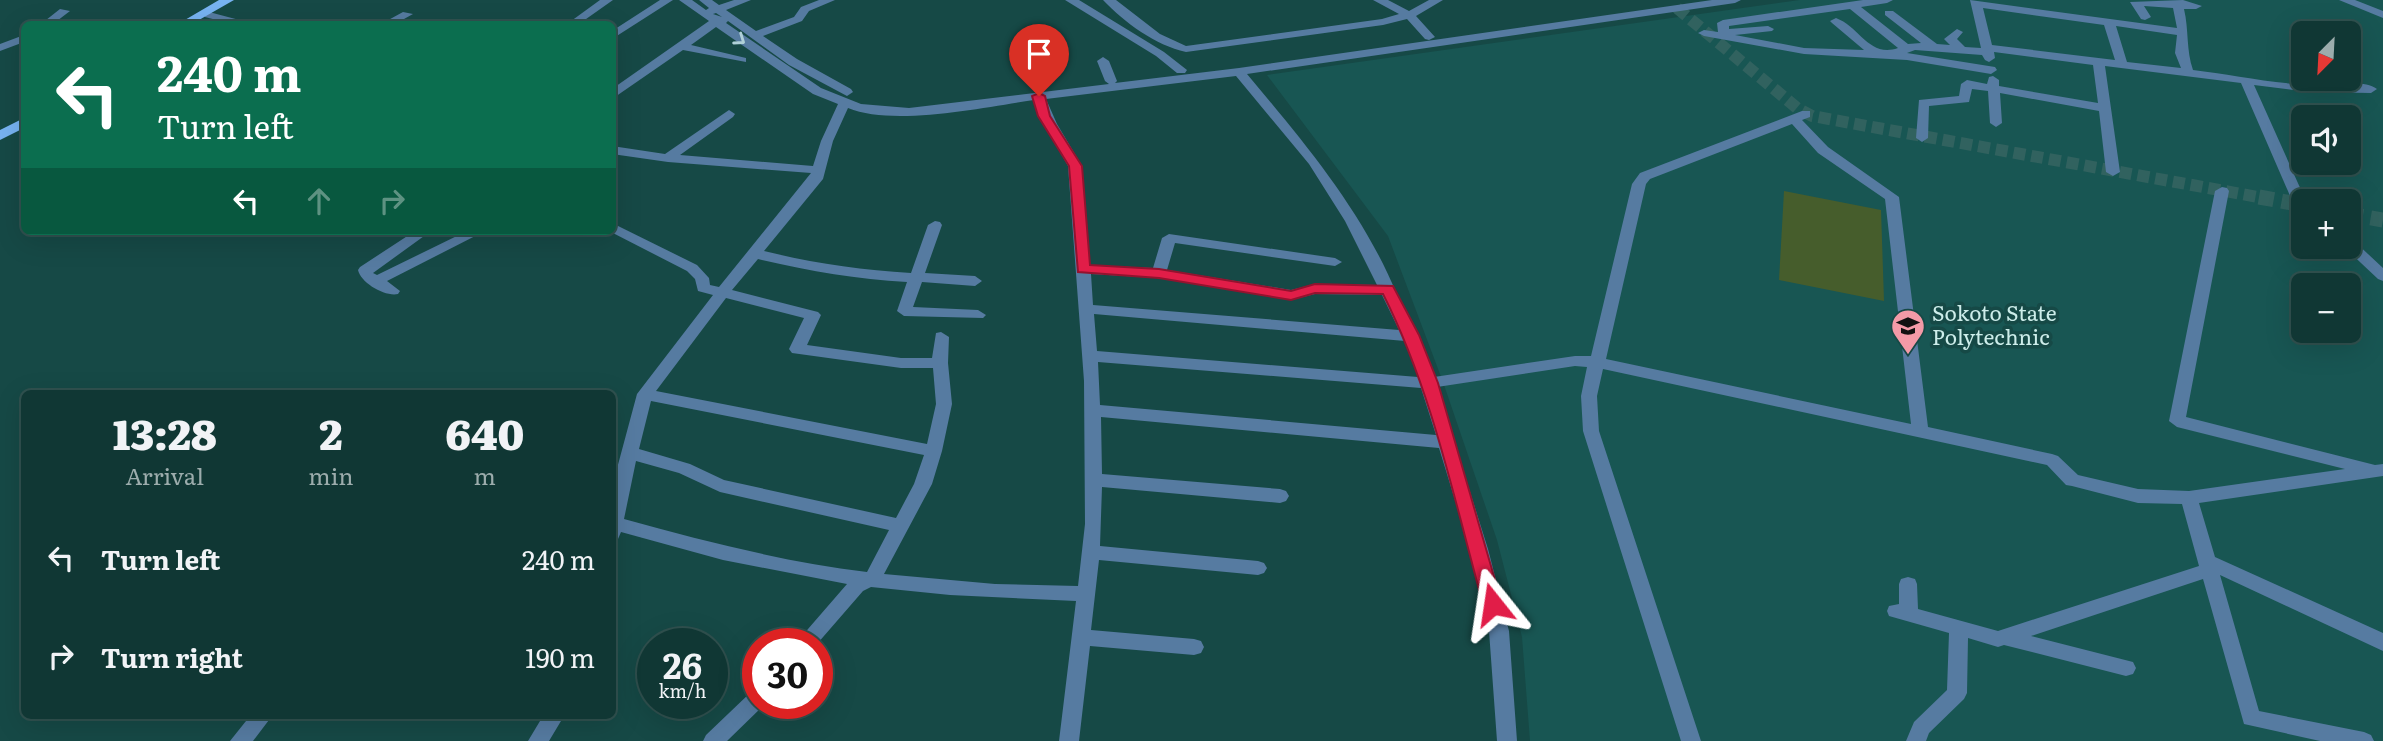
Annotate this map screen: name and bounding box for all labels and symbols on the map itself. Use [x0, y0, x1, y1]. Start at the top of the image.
north arrow [2291, 21, 2361, 91]
pin [1009, 24, 1069, 96]
one-way arrow [732, 32, 745, 44]
place label: Sokoto State Polytechnic [1932, 296, 2057, 351]
school or university icon: Sokoto State Polytechnic [1889, 307, 1927, 356]
position arrow [1456, 567, 1530, 641]
speed limit sign: 30 [742, 628, 833, 719]

